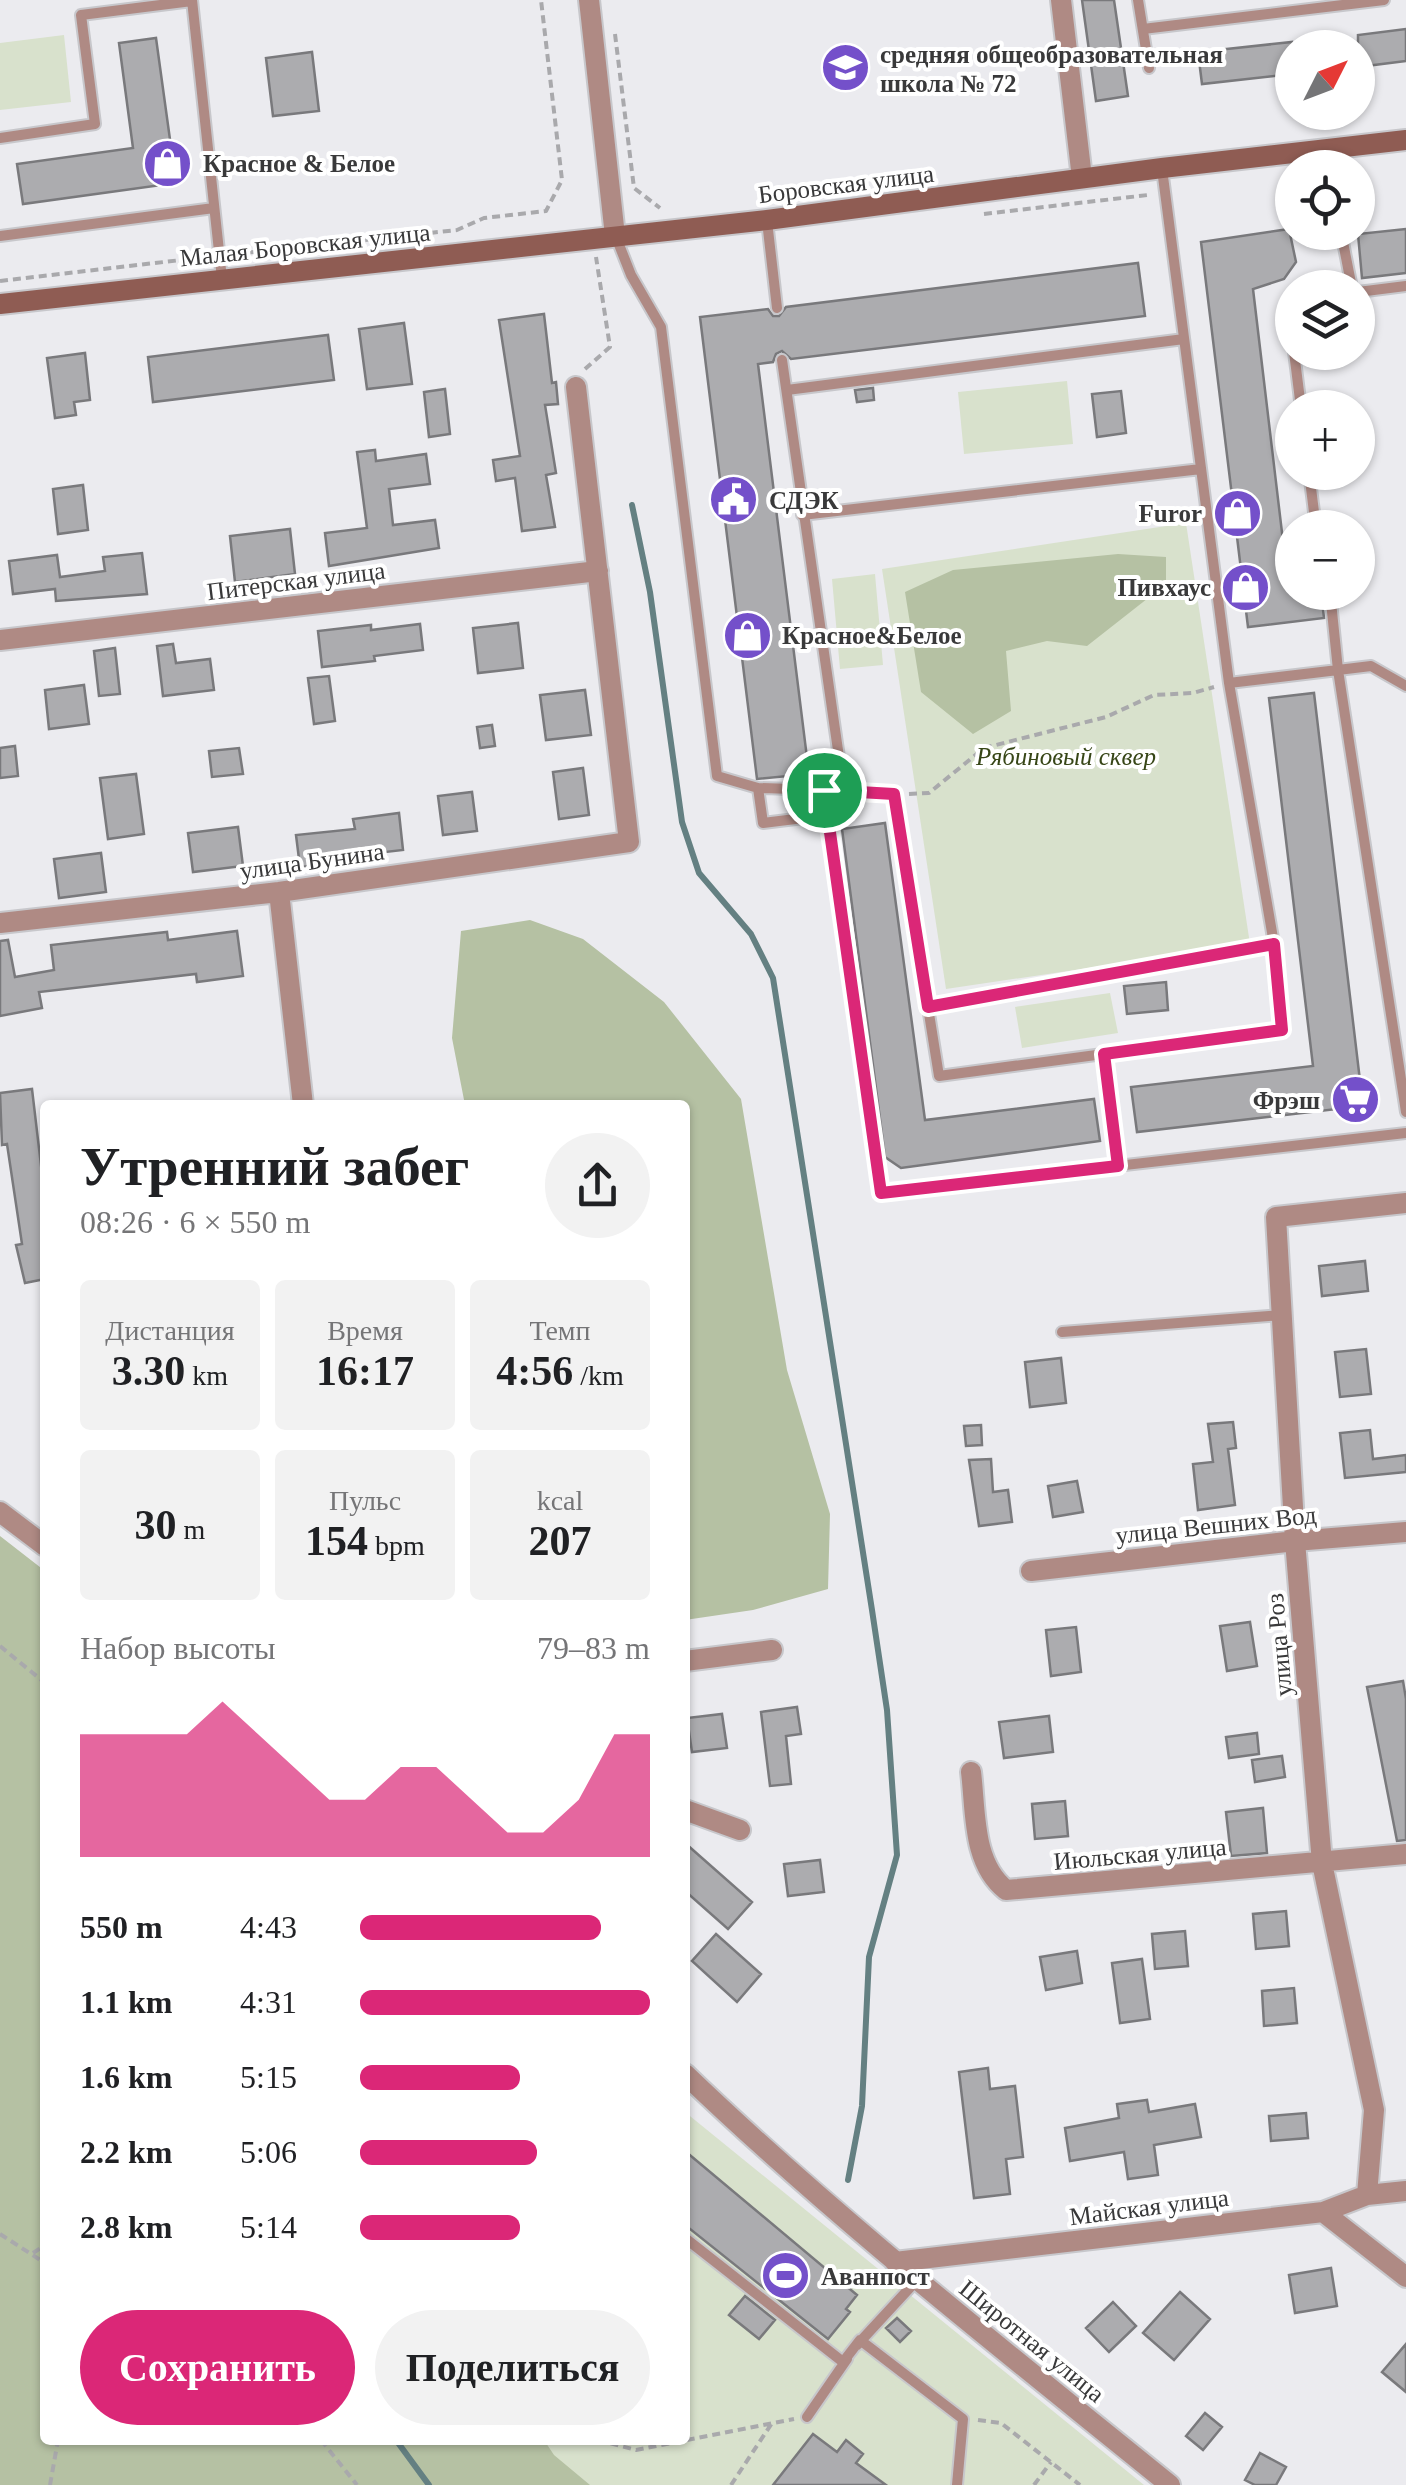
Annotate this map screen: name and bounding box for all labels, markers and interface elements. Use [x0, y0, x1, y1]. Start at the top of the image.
north arrow [1275, 30, 1375, 130]
map controls [1275, 30, 1375, 610]
place label: средняя общеобразовательная школа № 72 [880, 41, 1223, 97]
school or university icon: средняя общеобразовательная школа № 72 [819, 42, 871, 94]
shop icon: Красное & Белое [142, 137, 194, 189]
place label: Красное & Белое [203, 150, 395, 177]
button: locate [1275, 150, 1375, 250]
street label: Боровская улица [757, 160, 935, 208]
street label: Малая Боровская улица [178, 218, 432, 272]
button: layers [1275, 270, 1375, 370]
button: + [1275, 390, 1375, 490]
public building icon: СДЭК [708, 474, 760, 526]
place label: СДЭК [769, 487, 839, 514]
shop icon: Furor [1211, 487, 1263, 539]
place label: Furor [1139, 500, 1202, 527]
button: − [1275, 510, 1375, 610]
street label: Питерская улица [205, 557, 387, 605]
shop icon: Пивхаус [1220, 561, 1272, 613]
place label: Пивхаус [1117, 574, 1211, 601]
shop icon: Красное&Белое [721, 609, 773, 661]
place label: Красное&Белое [782, 622, 962, 649]
park label: Рябиновый сквер [975, 743, 1156, 770]
pin [782, 748, 867, 833]
icon: arrive [797, 763, 852, 818]
street label: улица Бунина [238, 838, 386, 884]
supermarket icon: Фрэш [1329, 1074, 1381, 1126]
place label: Фрэш [1253, 1087, 1320, 1114]
button: share [545, 1133, 650, 1238]
text: Утренний забег [80, 1136, 469, 1197]
text: 08:26 · 6 × 550 m [80, 1204, 310, 1240]
text: Дистанция [105, 1315, 235, 1346]
text: Время [327, 1315, 403, 1346]
text: Темп [529, 1315, 591, 1346]
text: 3.30 [112, 1348, 185, 1394]
text: 16:17 [316, 1348, 414, 1394]
text: 4:56 [496, 1348, 573, 1394]
text: km [185, 1360, 228, 1391]
text: /km [573, 1360, 624, 1391]
text: Пульс [329, 1485, 401, 1516]
text: kcal [537, 1485, 583, 1516]
street label: улица Вешних Вод [1114, 1501, 1318, 1549]
text: 30 [135, 1502, 177, 1548]
text: m [177, 1514, 205, 1545]
text: 154 [305, 1518, 368, 1564]
text: 207 [529, 1518, 592, 1564]
text: bpm [368, 1530, 425, 1561]
street label: улица Роз [1261, 1592, 1297, 1698]
text: Набор высоты [80, 1630, 275, 1666]
text: 79–83 m [537, 1630, 650, 1666]
street label: Июльская улица [1052, 1833, 1228, 1875]
text: 550 m [80, 1909, 163, 1945]
text: 4:43 [240, 1909, 297, 1945]
text: 1.1 km [80, 1984, 172, 2020]
text: 4:31 [240, 1984, 297, 2020]
text: 1.6 km [80, 2059, 172, 2095]
text: 5:15 [240, 2059, 297, 2095]
text: 2.2 km [80, 2134, 172, 2170]
text: 5:06 [240, 2134, 297, 2170]
street label: Майская улица [1068, 2184, 1230, 2230]
text: 2.8 km [80, 2209, 172, 2245]
text: 5:14 [240, 2209, 297, 2245]
sports icon: Аванпост [760, 2250, 812, 2302]
place label: Аванпост [821, 2263, 930, 2290]
street label: Широтная улица [954, 2274, 1110, 2408]
button: Сохранить [80, 2310, 355, 2425]
button: Поделиться [375, 2310, 650, 2425]

